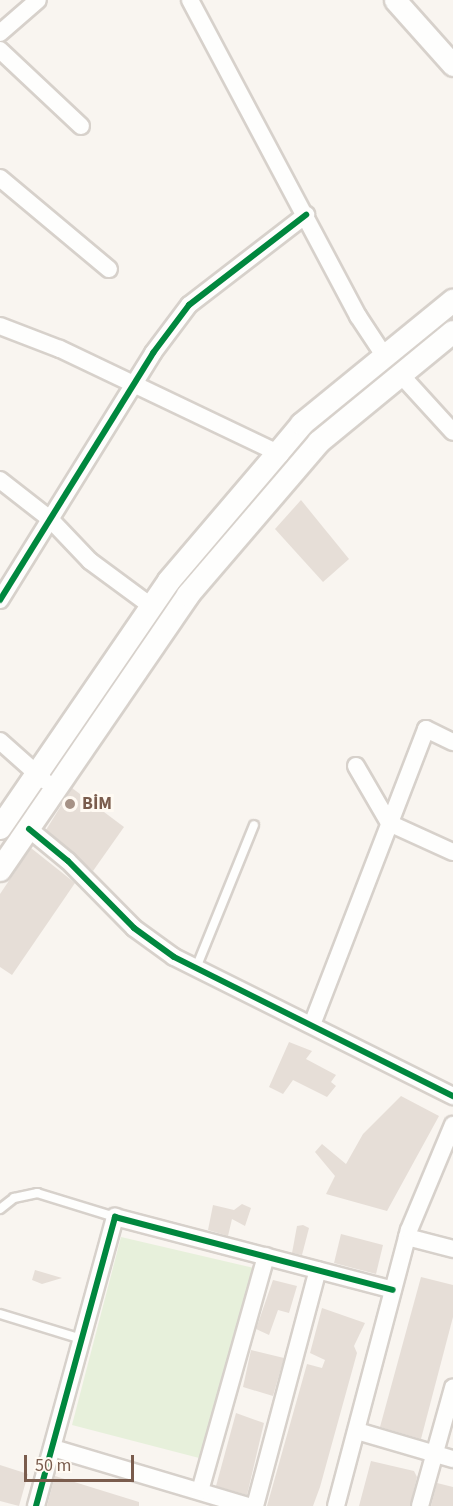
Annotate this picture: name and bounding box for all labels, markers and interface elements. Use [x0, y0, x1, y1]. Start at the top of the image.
place label: BİM [82, 793, 112, 815]
marker: BİM [63, 797, 77, 811]
scale bar [27, 1443, 136, 1481]
text: 50 m [35, 1453, 71, 1478]

